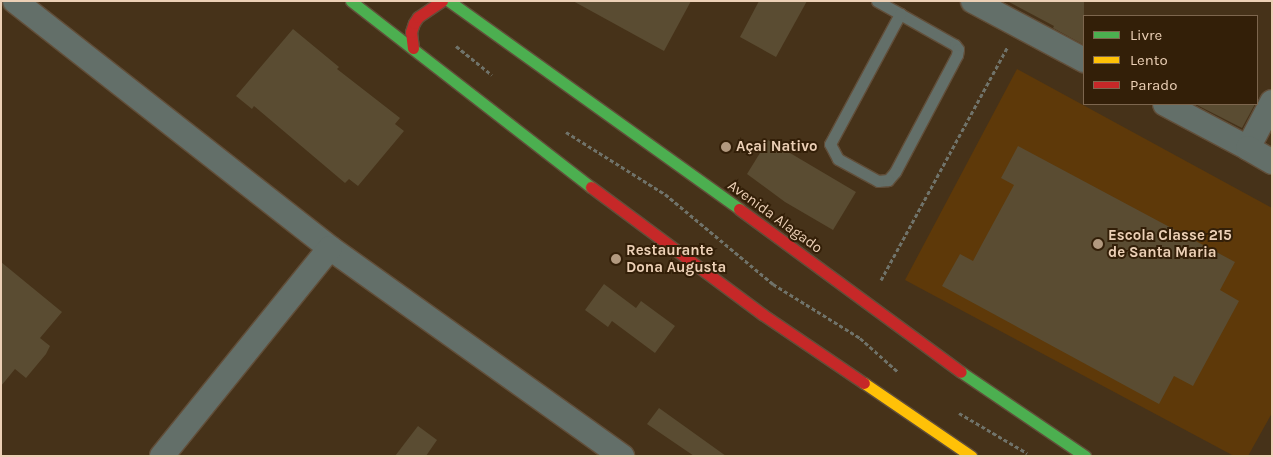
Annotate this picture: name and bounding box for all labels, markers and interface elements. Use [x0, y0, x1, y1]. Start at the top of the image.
legend [1083, 15, 1258, 105]
text: Livre [1130, 26, 1162, 44]
text: Lento [1130, 51, 1168, 69]
text: Parado [1130, 76, 1177, 94]
place label: Açai Nativo [736, 138, 817, 156]
marker: Açai Nativo [720, 141, 732, 153]
street label: Avenida Alagado [724, 177, 826, 257]
place label: Escola Classe 215 de Santa Maria [1108, 226, 1232, 261]
marker: Escola Classe 215 de Santa Maria [1092, 238, 1104, 250]
place label: Restaurante Dona Augusta [626, 241, 726, 276]
marker: Restaurante Dona Augusta [610, 253, 622, 265]

